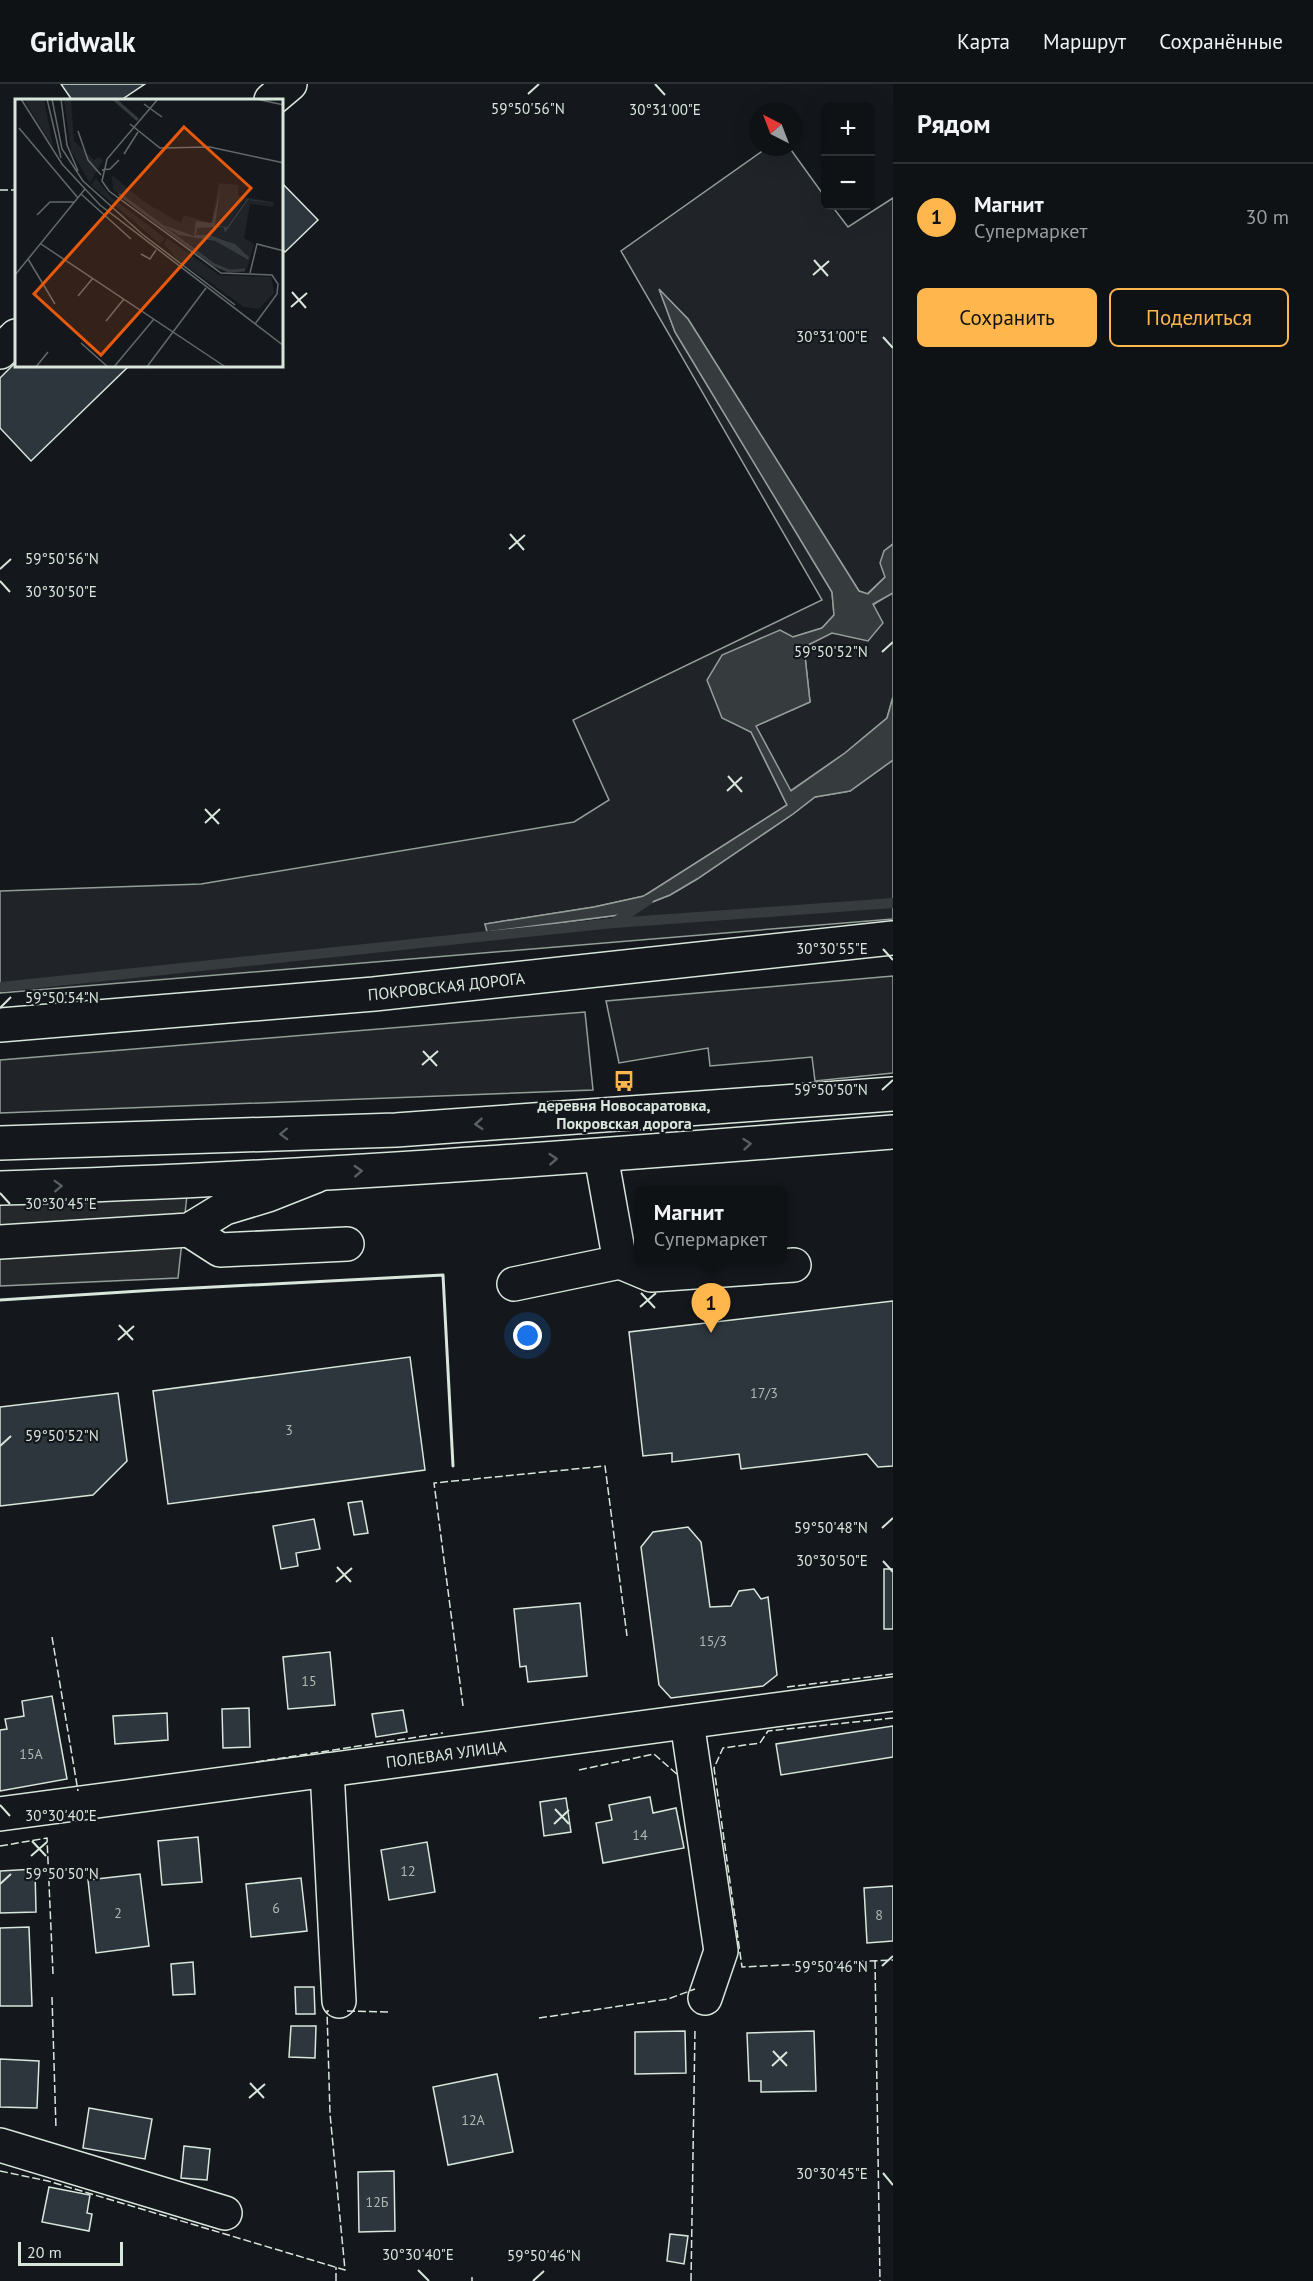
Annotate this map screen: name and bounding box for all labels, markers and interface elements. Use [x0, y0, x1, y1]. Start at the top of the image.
text: Gridwalk [30, 23, 136, 60]
text: Карта [957, 28, 1010, 55]
text: Маршрут [1043, 28, 1126, 55]
text: Сохранённые [1159, 28, 1283, 55]
inset map [15, 99, 284, 368]
text: 59°50'56"N [491, 99, 565, 118]
text: 30°31'00"E [629, 100, 701, 119]
north arrow [749, 102, 803, 156]
map controls [821, 102, 875, 210]
button: + [821, 102, 875, 156]
text: Рядом [917, 107, 991, 140]
button: − [821, 156, 875, 210]
text: Магнит [974, 190, 1044, 218]
text: 1 [931, 204, 942, 230]
text: 30 m [1246, 204, 1289, 230]
text: Супермаркет [974, 218, 1087, 244]
button: Сохранить [917, 288, 1097, 347]
button: Поделиться [1109, 288, 1289, 347]
text: 30°31'00"E [796, 327, 868, 346]
text: 59°50'56"N [25, 549, 99, 568]
text: 30°30'50"E [25, 582, 97, 601]
text: 59°50'52"N [794, 642, 868, 661]
text: 30°30'55"E [796, 939, 868, 958]
street label: ПОКРОВСКАЯ ДОРОГА [367, 968, 526, 1004]
text: 59°50'54"N [25, 988, 99, 1007]
bus stop icon: деревня Новосаратовка, Покровская дорога [612, 1069, 636, 1093]
text: 59°50'50"N [794, 1080, 868, 1099]
place label: деревня Новосаратовка, Покровская дорога [537, 1095, 710, 1133]
one-way arrow [474, 1118, 483, 1131]
one-way arrow [279, 1128, 288, 1140]
one-way arrow [743, 1138, 752, 1151]
one-way arrow [548, 1153, 557, 1166]
one-way arrow [354, 1165, 363, 1178]
one-way arrow [54, 1180, 63, 1192]
popup [634, 1186, 787, 1264]
text: 30°30'45"E [25, 1194, 97, 1213]
text: Магнит [654, 1198, 724, 1226]
text: Супермаркет [654, 1226, 767, 1252]
pin: 1 [692, 1284, 730, 1333]
your location [513, 1321, 542, 1350]
house number: 17/3 [750, 1384, 778, 1402]
house number: 3 [285, 1421, 293, 1439]
text: 59°50'52"N [25, 1426, 99, 1445]
text: 59°50'48"N [794, 1518, 868, 1537]
text: 30°30'50"E [796, 1551, 868, 1570]
house number: 15/3 [699, 1632, 727, 1650]
house number: 15 [301, 1672, 317, 1690]
street label: ПОЛЕВАЯ УЛИЦА [385, 1736, 508, 1772]
house number: 15А [19, 1745, 44, 1763]
text: 30°30'40"E [25, 1806, 97, 1825]
house number: 14 [632, 1826, 648, 1844]
house number: 12 [400, 1862, 416, 1880]
text: 59°50'50"N [25, 1864, 99, 1883]
house number: 6 [272, 1899, 280, 1917]
house number: 2 [114, 1904, 122, 1922]
house number: 8 [875, 1906, 883, 1924]
text: 59°50'46"N [794, 1957, 868, 1976]
house number: 12А [461, 2111, 486, 2129]
text: 30°30'45"E [796, 2164, 868, 2183]
house number: 12Б [366, 2193, 389, 2211]
scale bar [18, 2239, 123, 2266]
text: 20 m [27, 2242, 62, 2262]
text: 30°30'40"E [382, 2245, 454, 2264]
text: 59°50'46"N [507, 2246, 581, 2265]

